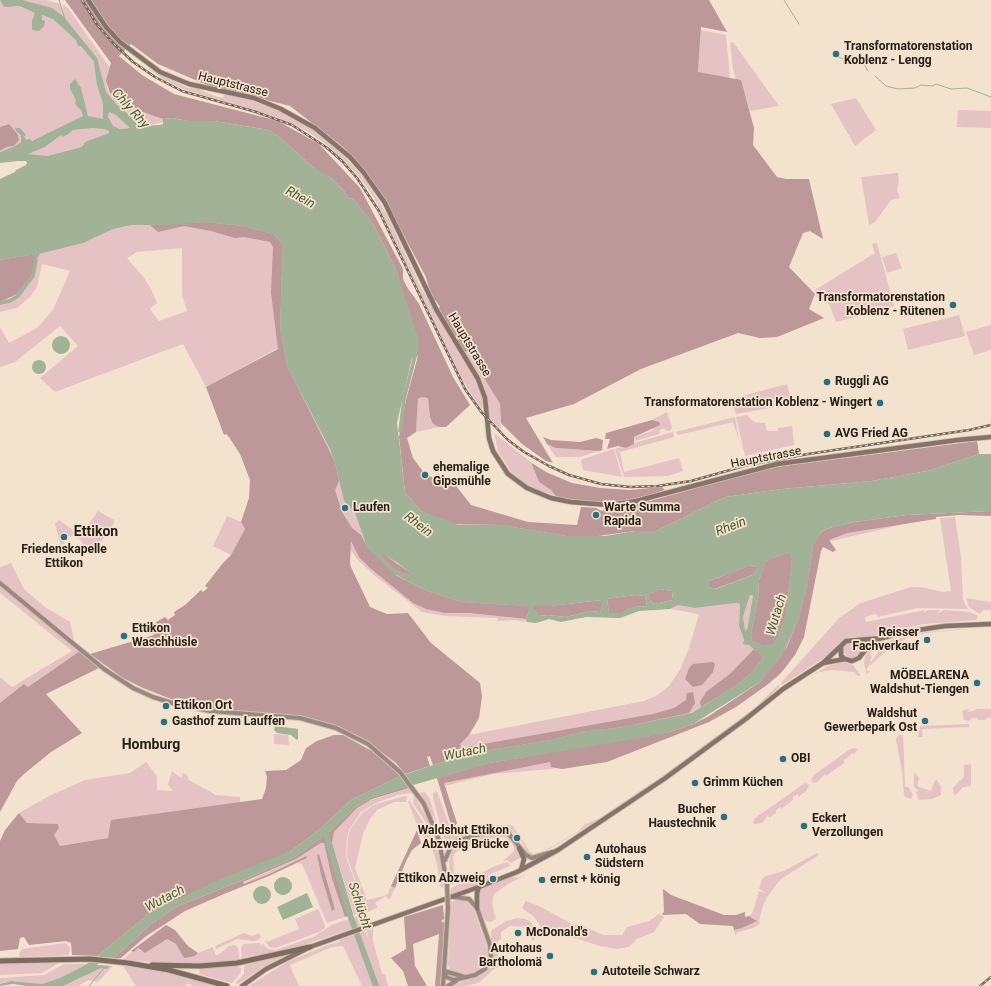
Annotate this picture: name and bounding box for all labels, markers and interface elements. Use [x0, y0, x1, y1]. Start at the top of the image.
place label: Transformatorenstation Koblenz - Lengg [844, 40, 972, 68]
marker: Transformatorenstation Koblenz - Lengg [831, 49, 841, 59]
street label: Hauptstrasse [197, 69, 269, 101]
water label: Chly Rhy [108, 86, 152, 132]
water label: Rhein [282, 184, 318, 212]
place label: Transformatorenstation Koblenz - Rütenen [817, 291, 945, 319]
marker: Transformatorenstation Koblenz - Rütenen [948, 300, 958, 310]
street label: Hauptstrasse [444, 311, 494, 379]
place label: Ruggli AG [835, 375, 889, 389]
marker: Ruggli AG [822, 377, 832, 387]
place label: Transformatorenstation Koblenz - Wingert [644, 396, 872, 410]
marker: Transformatorenstation Koblenz - Wingert [875, 398, 885, 408]
place label: AVG Fried AG [835, 427, 908, 441]
marker: AVG Fried AG [822, 429, 832, 439]
street label: Hauptstrasse [729, 444, 803, 472]
place label: ehemalige Gipsmühle [433, 461, 491, 489]
marker: ehemalige Gipsmühle [420, 470, 430, 480]
place label: Laufen [353, 501, 390, 515]
place label: Warte Summa Rapida [604, 501, 680, 529]
marker: Laufen [340, 503, 350, 513]
water label: Rhein [401, 509, 435, 541]
marker: Warte Summa Rapida [591, 510, 601, 520]
water label: Rhein [714, 514, 748, 540]
district label: Ettikon [74, 524, 118, 540]
marker: Friedenskapelle Ettikon [59, 532, 69, 542]
place label: Friedenskapelle Ettikon [21, 543, 107, 571]
water label: Wutach [763, 592, 791, 638]
place label: Ettikon Waschhüsle [132, 622, 197, 650]
place label: Reisser Fachverkauf [852, 626, 919, 654]
marker: Ettikon Waschhüsle [119, 631, 129, 641]
marker: Reisser Fachverkauf [922, 635, 932, 645]
place label: MÖBELARENA Waldshut-Tiengen [870, 669, 969, 697]
marker: MÖBELARENA Waldshut-Tiengen [972, 678, 982, 688]
place label: Ettikon Ort [174, 699, 232, 713]
marker: Ettikon Ort [161, 701, 171, 711]
place label: Waldshut Gewerbepark Ost [824, 707, 917, 735]
place label: Gasthof zum Lauffen [172, 715, 285, 729]
marker: Waldshut Gewerbepark Ost [920, 716, 930, 726]
marker: Gasthof zum Lauffen [159, 717, 169, 727]
district label: Homburg [122, 737, 180, 753]
water label: Wutach [443, 741, 487, 765]
place label: OBI [791, 752, 810, 766]
marker: OBI [778, 754, 788, 764]
place label: Grimm Küchen [703, 776, 783, 790]
marker: Grimm Küchen [690, 778, 700, 788]
place label: Bucher Haustechnik [648, 803, 716, 831]
marker: Bucher Haustechnik [719, 812, 729, 822]
place label: Eckert Verzollungen [812, 812, 883, 840]
marker: Eckert Verzollungen [799, 821, 809, 831]
place label: Waldshut Ettikon Abzweig Brücke [418, 824, 509, 852]
marker: Waldshut Ettikon Abzweig Brücke [512, 833, 522, 843]
place label: Autohaus Südstern [595, 843, 646, 871]
marker: Autohaus Südstern [582, 852, 592, 862]
place label: Ettikon Abzweig [398, 872, 485, 886]
place label: ernst + könig [550, 873, 620, 887]
marker: Ettikon Abzweig [488, 874, 498, 884]
marker: ernst + könig [537, 875, 547, 885]
water label: Schlücht [344, 880, 374, 932]
water label: Wutach [143, 882, 187, 916]
place label: McDonald's [526, 926, 588, 940]
marker: McDonald's [513, 928, 523, 938]
place label: Autohaus Bartholomä [479, 942, 542, 970]
marker: Autohaus Bartholomä [545, 951, 555, 961]
place label: Autoteile Schwarz [602, 965, 700, 979]
marker: Autoteile Schwarz [589, 967, 599, 977]

